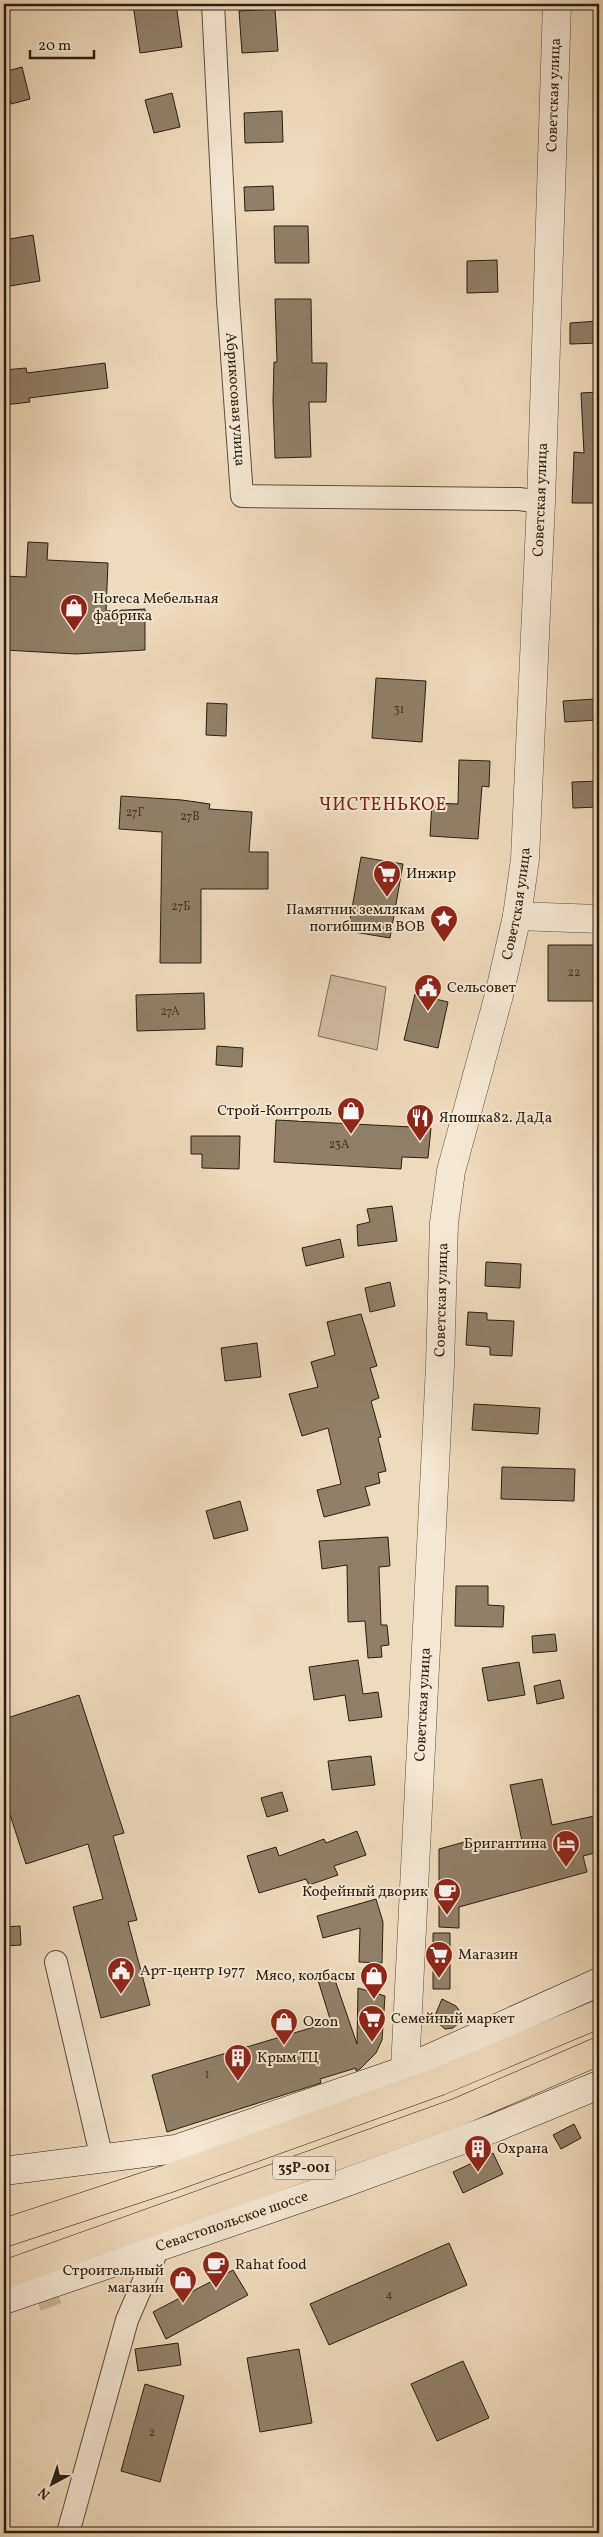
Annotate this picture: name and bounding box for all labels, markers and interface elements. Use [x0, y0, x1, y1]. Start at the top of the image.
scale bar [30, 28, 94, 60]
text: 20 m [38, 36, 71, 57]
street label: Советская улица [542, 37, 566, 152]
street label: Абрикосовая улица [220, 332, 250, 467]
street label: Советская улица [528, 442, 553, 557]
place label: Horeca Мебельная фабрика [93, 589, 219, 627]
shop icon: Horeca Мебельная фабрика [59, 593, 89, 632]
house number: 31 [394, 702, 404, 718]
district label: ЧИСТЕНЬКОЕ [319, 793, 447, 818]
house number: 27Г [126, 805, 145, 821]
house number: 27В [180, 809, 200, 825]
street label: Советская улица [497, 847, 536, 962]
supermarket icon: Инжир [372, 859, 402, 898]
place label: Инжир [406, 864, 456, 885]
house number: 27Б [171, 899, 191, 915]
place label: Памятник землякам погибшим в ВОВ [286, 900, 425, 938]
place icon: Памятник землякам погибшим в ВОВ [429, 904, 459, 943]
house number: 22 [568, 965, 580, 981]
public building icon: Сельсовет [413, 973, 443, 1012]
place label: Сельсовет [447, 978, 517, 999]
house number: 27А [160, 1004, 180, 1020]
shop icon: Строй-Контроль [336, 1096, 366, 1135]
place label: Строй-Контроль [217, 1101, 332, 1122]
restaurant icon: Япошка82. ДаДа [405, 1103, 435, 1142]
place label: Япошка82. ДаДа [439, 1108, 552, 1129]
house number: 23А [329, 1137, 350, 1153]
street label: Советская улица [430, 1242, 454, 1357]
street label: Советская улица [410, 1647, 436, 1762]
hotel icon: Бригантина [551, 1829, 581, 1868]
place label: Бригантина [464, 1834, 547, 1855]
cafe icon: Кофейный дворик [432, 1877, 462, 1916]
place label: Кофейный дворик [302, 1882, 428, 1903]
supermarket icon: Магазин [424, 1940, 454, 1979]
place label: Магазин [458, 1945, 518, 1966]
public building icon: Арт-центр 1977 [106, 1956, 136, 1995]
place label: Арт-центр 1977 [140, 1961, 246, 1982]
shop icon: Мясо, колбасы [359, 1961, 389, 2000]
place label: Мясо, колбасы [255, 1966, 355, 1987]
supermarket icon: Семейный маркет [357, 2004, 387, 2043]
shop icon: Ozon [269, 2007, 299, 2046]
place label: Семейный маркет [391, 2009, 515, 2030]
place label: Ozon [303, 2012, 338, 2033]
building icon: Крым ТЦ [223, 2043, 253, 2082]
place label: Крым ТЦ [257, 2048, 320, 2069]
house number: 1 [205, 2067, 209, 2083]
building icon: Охрана [463, 2134, 493, 2173]
place label: Охрана [497, 2139, 548, 2160]
road number: 35Р-001 [273, 2156, 335, 2180]
street label: Севастопольское шоссе [153, 2186, 311, 2258]
cafe icon: Rahat food [201, 2250, 231, 2289]
place label: Rahat food [235, 2255, 307, 2276]
place label: Строительный магазин [63, 2261, 164, 2299]
shop icon: Строительный магазин [168, 2265, 198, 2304]
house number: 4 [385, 2287, 393, 2303]
house number: 2 [149, 2425, 155, 2441]
north arrow [28, 2460, 78, 2510]
text: N [35, 2482, 55, 2503]

